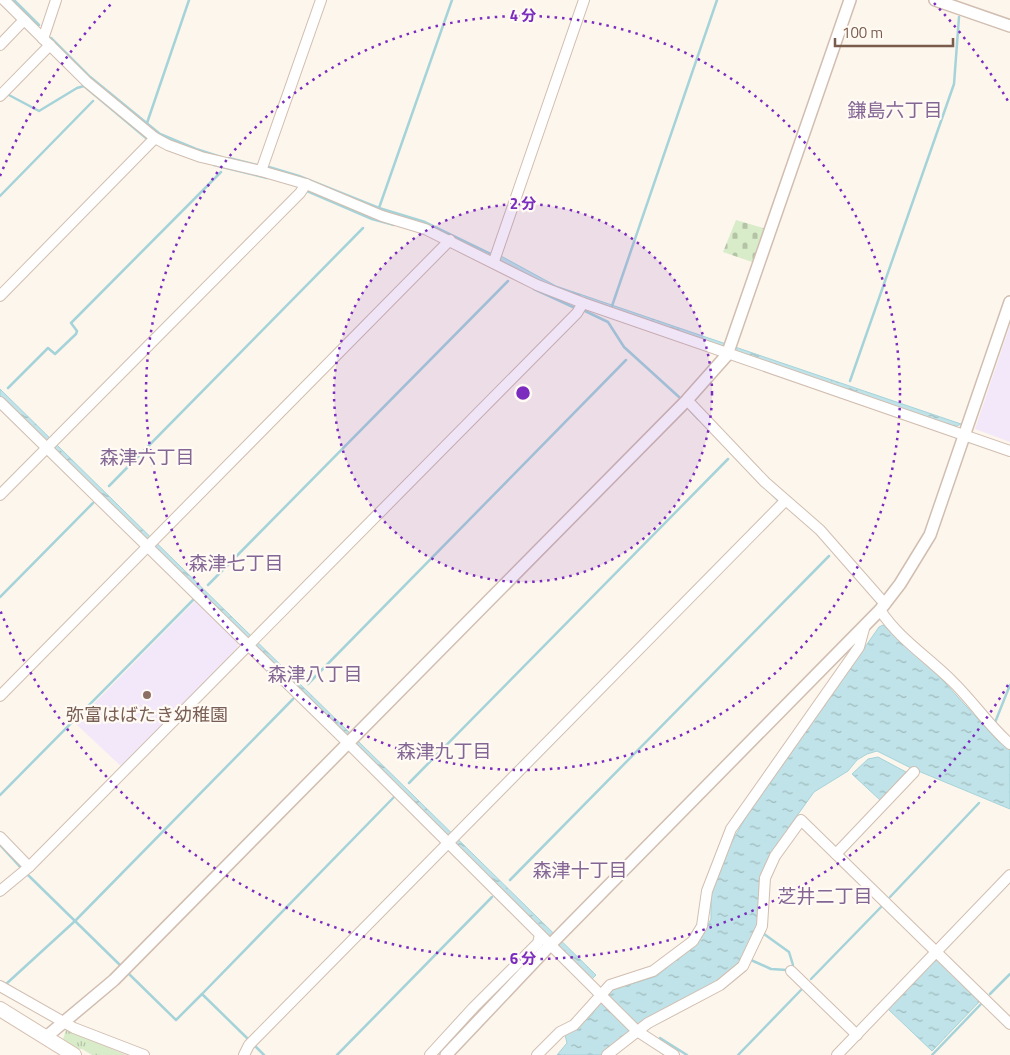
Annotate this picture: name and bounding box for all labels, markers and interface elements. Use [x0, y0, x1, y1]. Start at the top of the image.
text: 4 分 [510, 4, 536, 27]
scale bar [835, 15, 952, 47]
text: 100 m [842, 21, 883, 44]
district label: 鎌島六丁目 [847, 95, 943, 124]
text: 2 分 [510, 192, 536, 215]
centre of rings [514, 384, 532, 402]
district label: 森津六丁目 [99, 442, 195, 471]
district label: 森津七丁目 [188, 548, 284, 577]
district label: 森津八丁目 [267, 659, 363, 688]
marker: 弥富はばたき幼稚園 [141, 689, 153, 701]
place label: 弥富はばたき幼稚園 [66, 701, 228, 728]
district label: 森津九丁目 [396, 736, 492, 765]
district label: 森津十丁目 [532, 855, 628, 884]
district label: 芝井二丁目 [777, 881, 873, 910]
text: 6 分 [510, 947, 536, 970]

